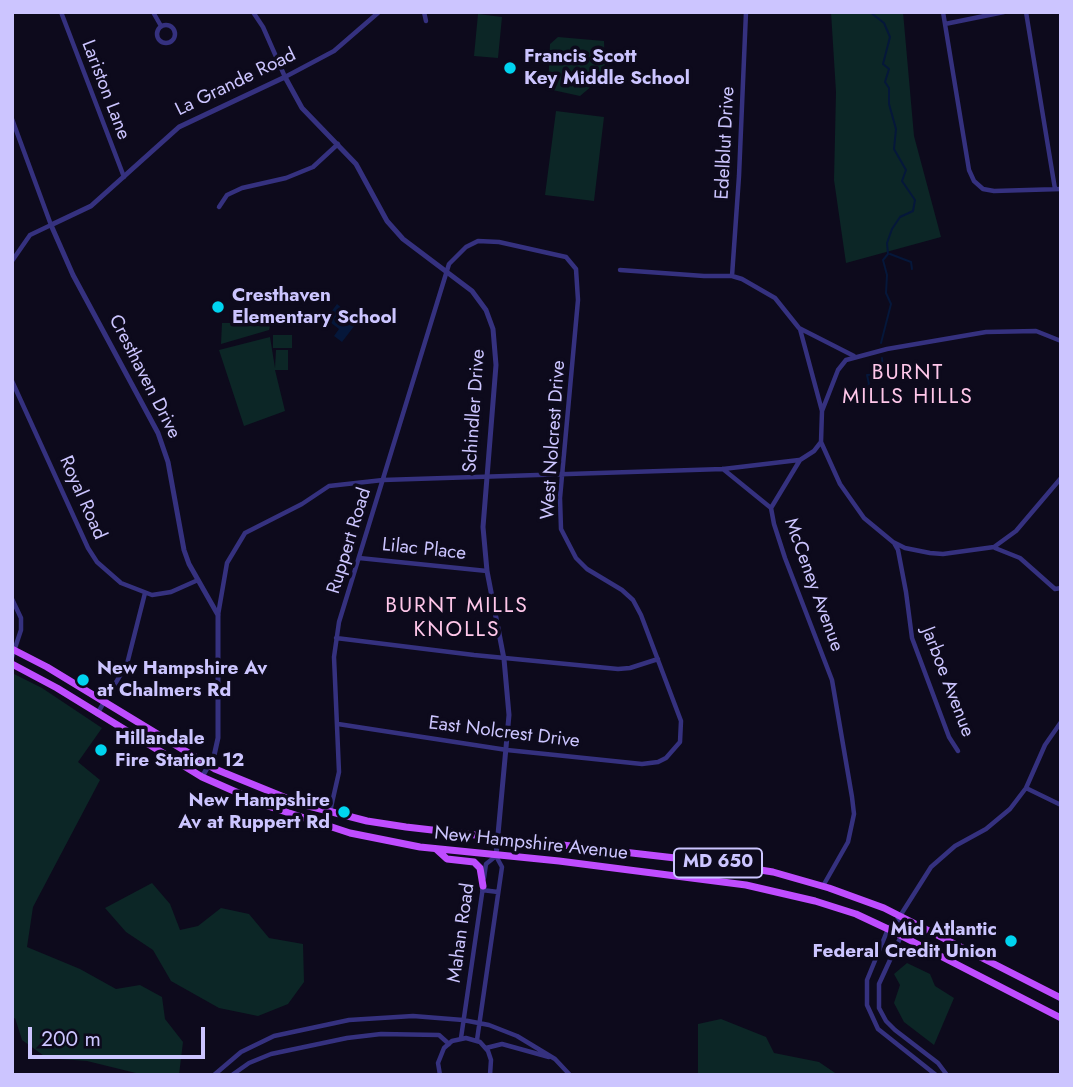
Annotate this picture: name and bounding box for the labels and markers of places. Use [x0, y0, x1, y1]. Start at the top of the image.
place label: Francis Scott Key Middle School [524, 46, 690, 90]
marker: Francis Scott Key Middle School [502, 60, 518, 76]
place label: Cresthaven Elementary School [232, 285, 397, 329]
marker: Cresthaven Elementary School [210, 299, 226, 315]
place label: New Hampshire Av at Chalmers Rd [97, 658, 267, 702]
marker: New Hampshire Av at Chalmers Rd [75, 672, 91, 688]
place label: Hillandale Fire Station 12 [115, 728, 244, 772]
marker: Hillandale Fire Station 12 [93, 742, 109, 758]
place label: New Hampshire Av at Ruppert Rd [178, 790, 330, 834]
marker: New Hampshire Av at Ruppert Rd [336, 804, 352, 820]
place label: Mid Atlantic Federal Credit Union [813, 919, 997, 963]
marker: Mid Atlantic Federal Credit Union [1003, 933, 1019, 949]

